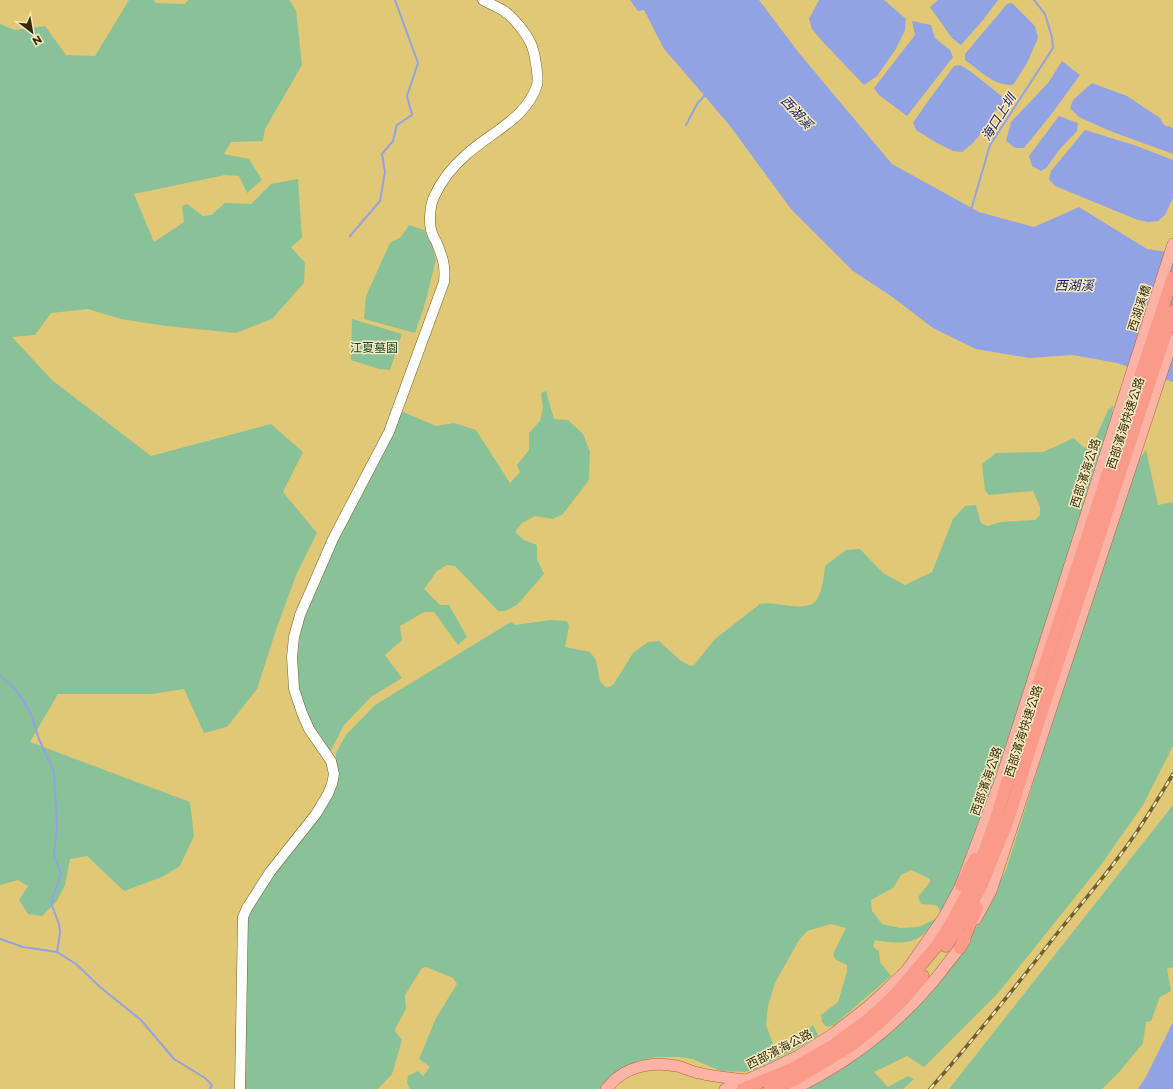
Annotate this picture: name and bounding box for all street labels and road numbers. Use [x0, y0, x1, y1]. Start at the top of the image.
street label: 西湖溪橋 [1124, 283, 1154, 333]
street label: 西部濱海快速公路 [1103, 375, 1147, 471]
street label: 西部濱海公路 [1067, 436, 1103, 510]
street label: 西部濱海快速公路 [1001, 683, 1045, 779]
street label: 西部濱海公路 [967, 745, 1005, 817]
street label: 西部濱海公路 [744, 1026, 814, 1072]

